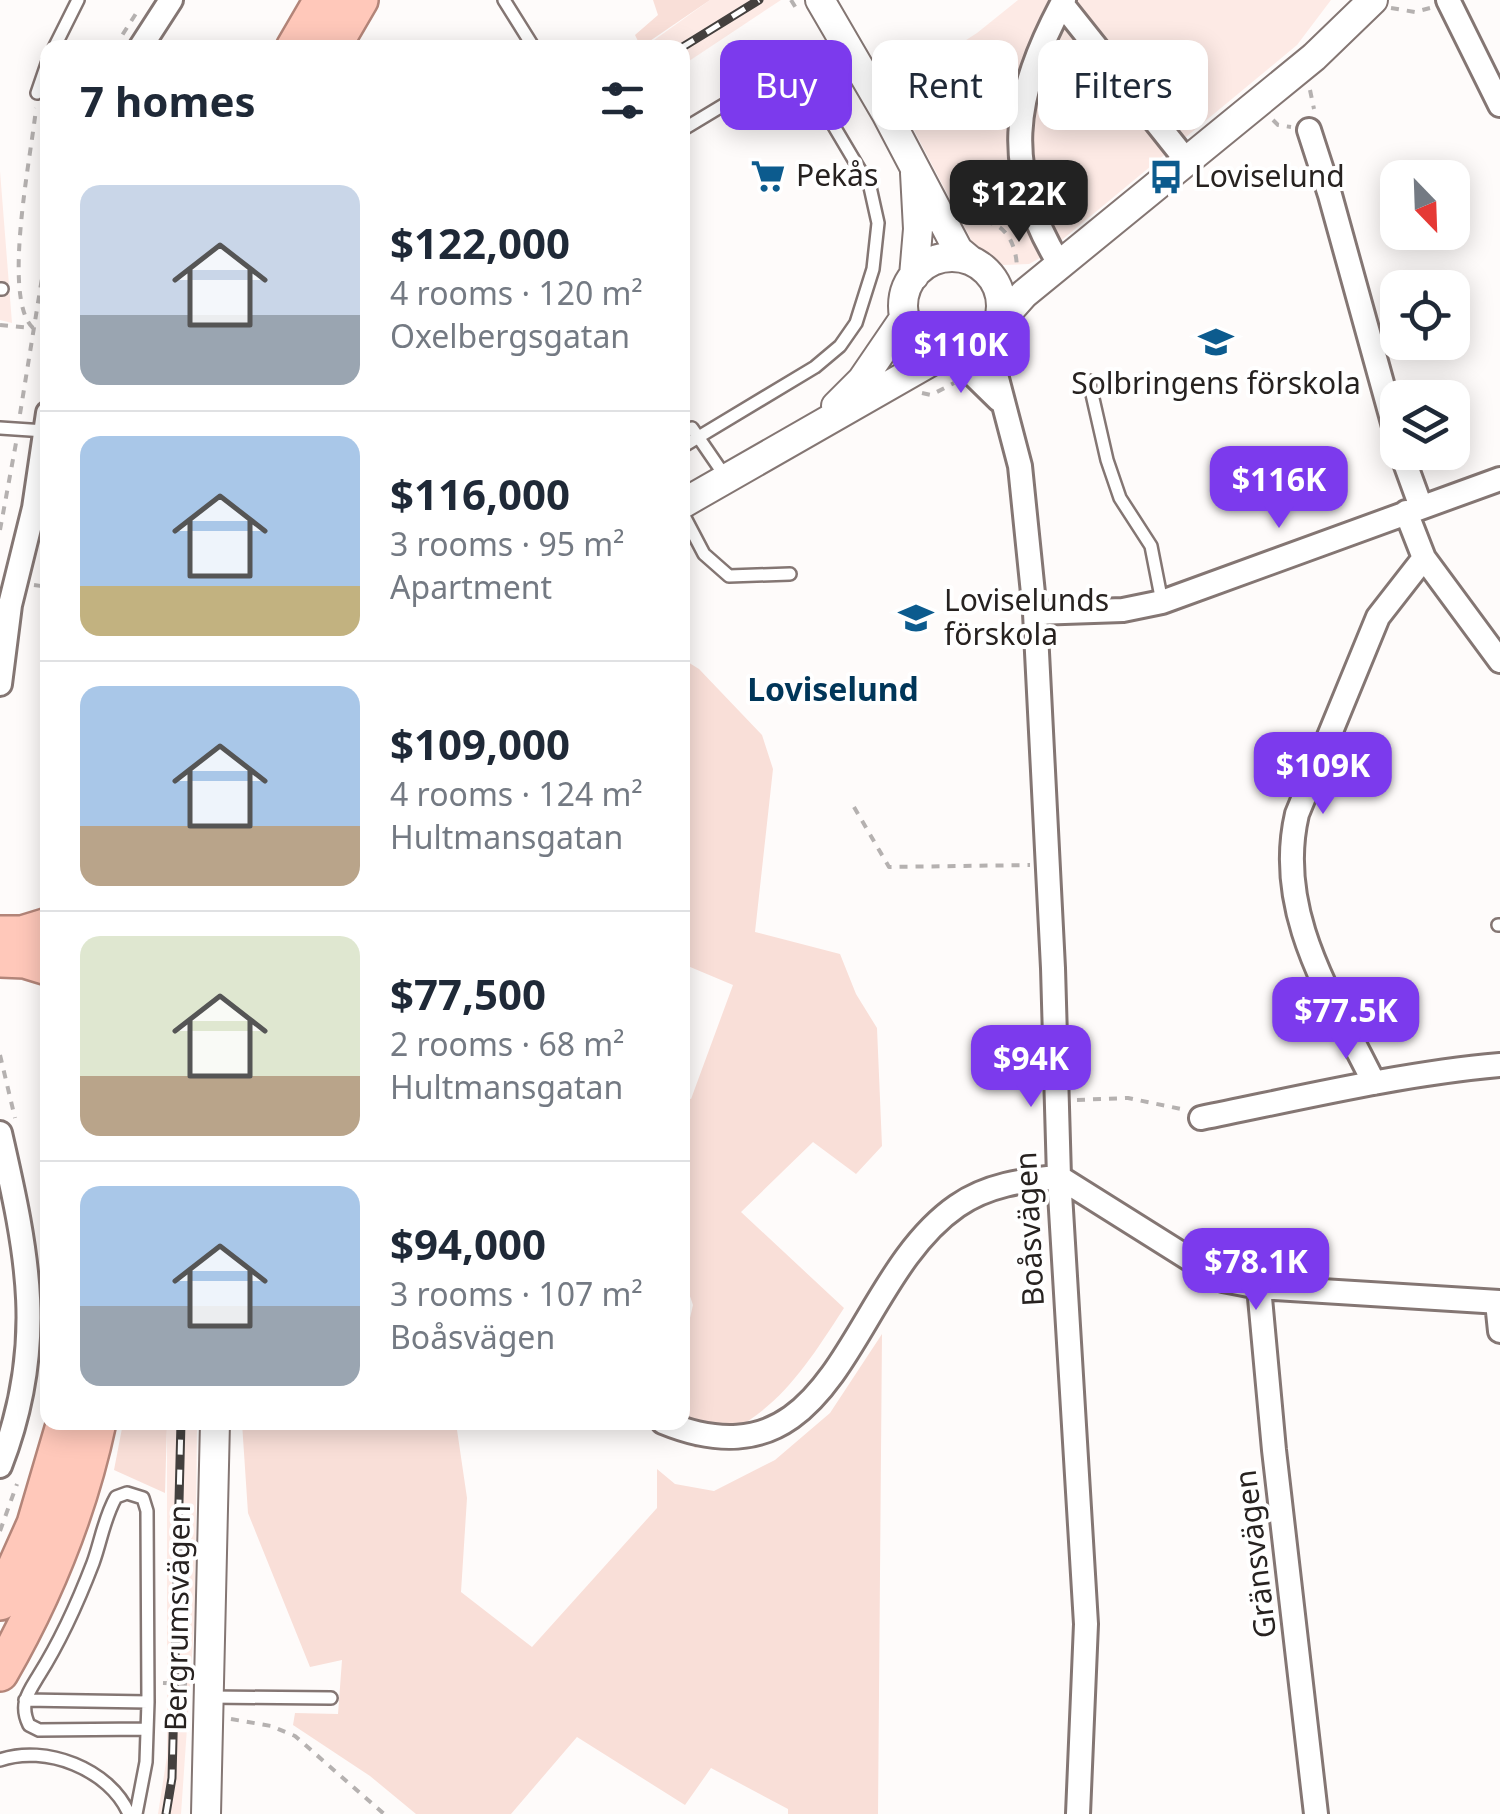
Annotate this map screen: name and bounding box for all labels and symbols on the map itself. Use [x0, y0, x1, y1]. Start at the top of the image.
place label: Pekås [796, 154, 878, 195]
place label: Loviselund [1194, 155, 1345, 196]
supermarket icon: Pekås [749, 157, 787, 195]
bus stop icon: Loviselund [1147, 158, 1185, 196]
pin: $122K [949, 160, 1089, 245]
north arrow [1380, 160, 1470, 250]
pin: $110K [891, 311, 1031, 396]
school or university icon: Solbringens förskola [1197, 323, 1235, 361]
place label: Solbringens förskola [1071, 362, 1361, 403]
pin: $116K [1209, 446, 1349, 531]
place label: Loviselunds förskola [944, 579, 1109, 654]
school or university icon: Loviselunds förskola [897, 599, 935, 637]
district label: Loviselund [747, 667, 919, 710]
pin: $109K [1253, 732, 1393, 817]
pin: $77.5K [1265, 977, 1427, 1062]
pin: $94K [972, 1025, 1090, 1110]
street label: Boåsvägen [1004, 1151, 1053, 1307]
pin: $78.1K [1175, 1228, 1337, 1313]
street label: Gränsvägen [1224, 1468, 1285, 1641]
street label: Bergrumsvägen [154, 1504, 199, 1731]

